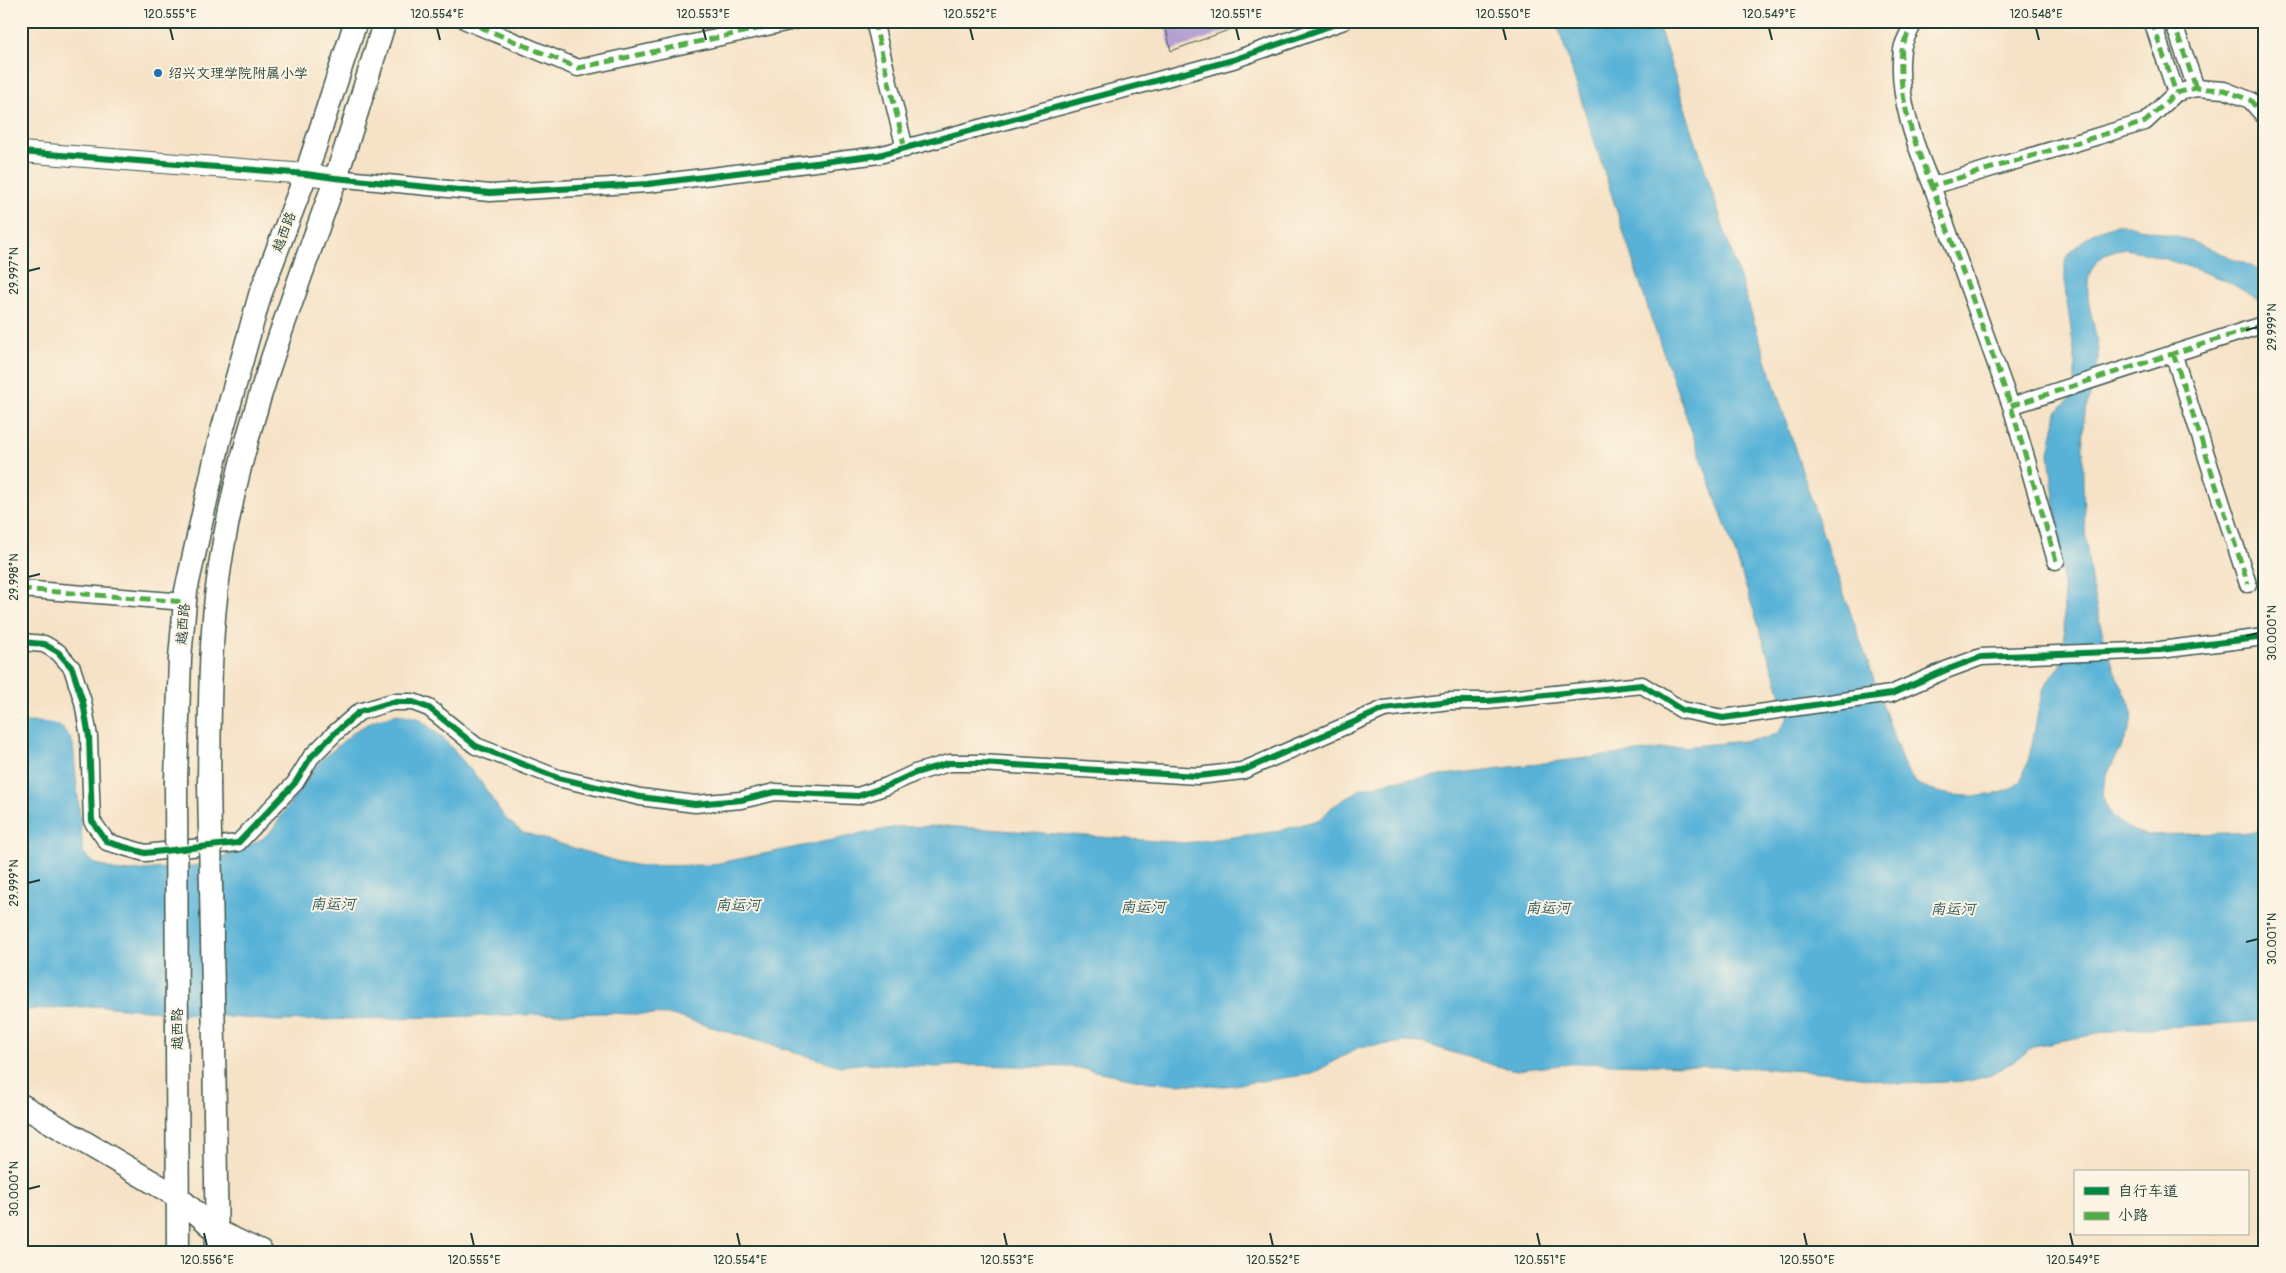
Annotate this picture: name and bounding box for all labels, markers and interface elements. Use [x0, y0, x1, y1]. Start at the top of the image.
text: 120.555°E [143, 7, 197, 22]
text: 120.554°E [410, 7, 464, 22]
text: 120.553°E [676, 7, 730, 22]
text: 120.552°E [943, 7, 997, 22]
text: 120.551°E [1210, 7, 1262, 22]
text: 120.550°E [1476, 7, 1530, 22]
text: 120.549°E [1742, 7, 1796, 22]
text: 120.548°E [2009, 7, 2063, 22]
place label: 绍兴文理学院附属小学 [168, 65, 308, 82]
marker: 绍兴文理学院附属小学 [152, 67, 164, 79]
street label: 越西路 [269, 209, 299, 255]
text: 29.997°N [7, 247, 22, 295]
text: 29.999°N [2265, 303, 2280, 351]
text: 29.998°N [7, 553, 22, 601]
street label: 越西路 [173, 602, 193, 646]
text: 30.000°N [2265, 605, 2280, 661]
text: 29.999°N [7, 859, 22, 907]
water label: 南运河 [310, 895, 358, 914]
water label: 南运河 [715, 896, 763, 915]
water label: 南运河 [1120, 898, 1168, 917]
water label: 南运河 [1525, 899, 1573, 918]
water label: 南运河 [1930, 900, 1978, 919]
text: 30.001°N [2265, 913, 2280, 965]
street label: 越西路 [169, 1008, 186, 1050]
text: 30.000°N [7, 1161, 22, 1217]
legend [2074, 1170, 2248, 1236]
text: 自行车道 [2118, 1182, 2178, 1201]
text: 小路 [2118, 1206, 2148, 1225]
text: 120.556°E [180, 1253, 234, 1268]
text: 120.555°E [447, 1253, 501, 1268]
text: 120.554°E [713, 1253, 767, 1268]
text: 120.553°E [980, 1253, 1034, 1268]
text: 120.552°E [1246, 1253, 1300, 1268]
text: 120.551°E [1514, 1253, 1566, 1268]
text: 120.550°E [1780, 1253, 1834, 1268]
text: 120.549°E [2046, 1253, 2100, 1268]

